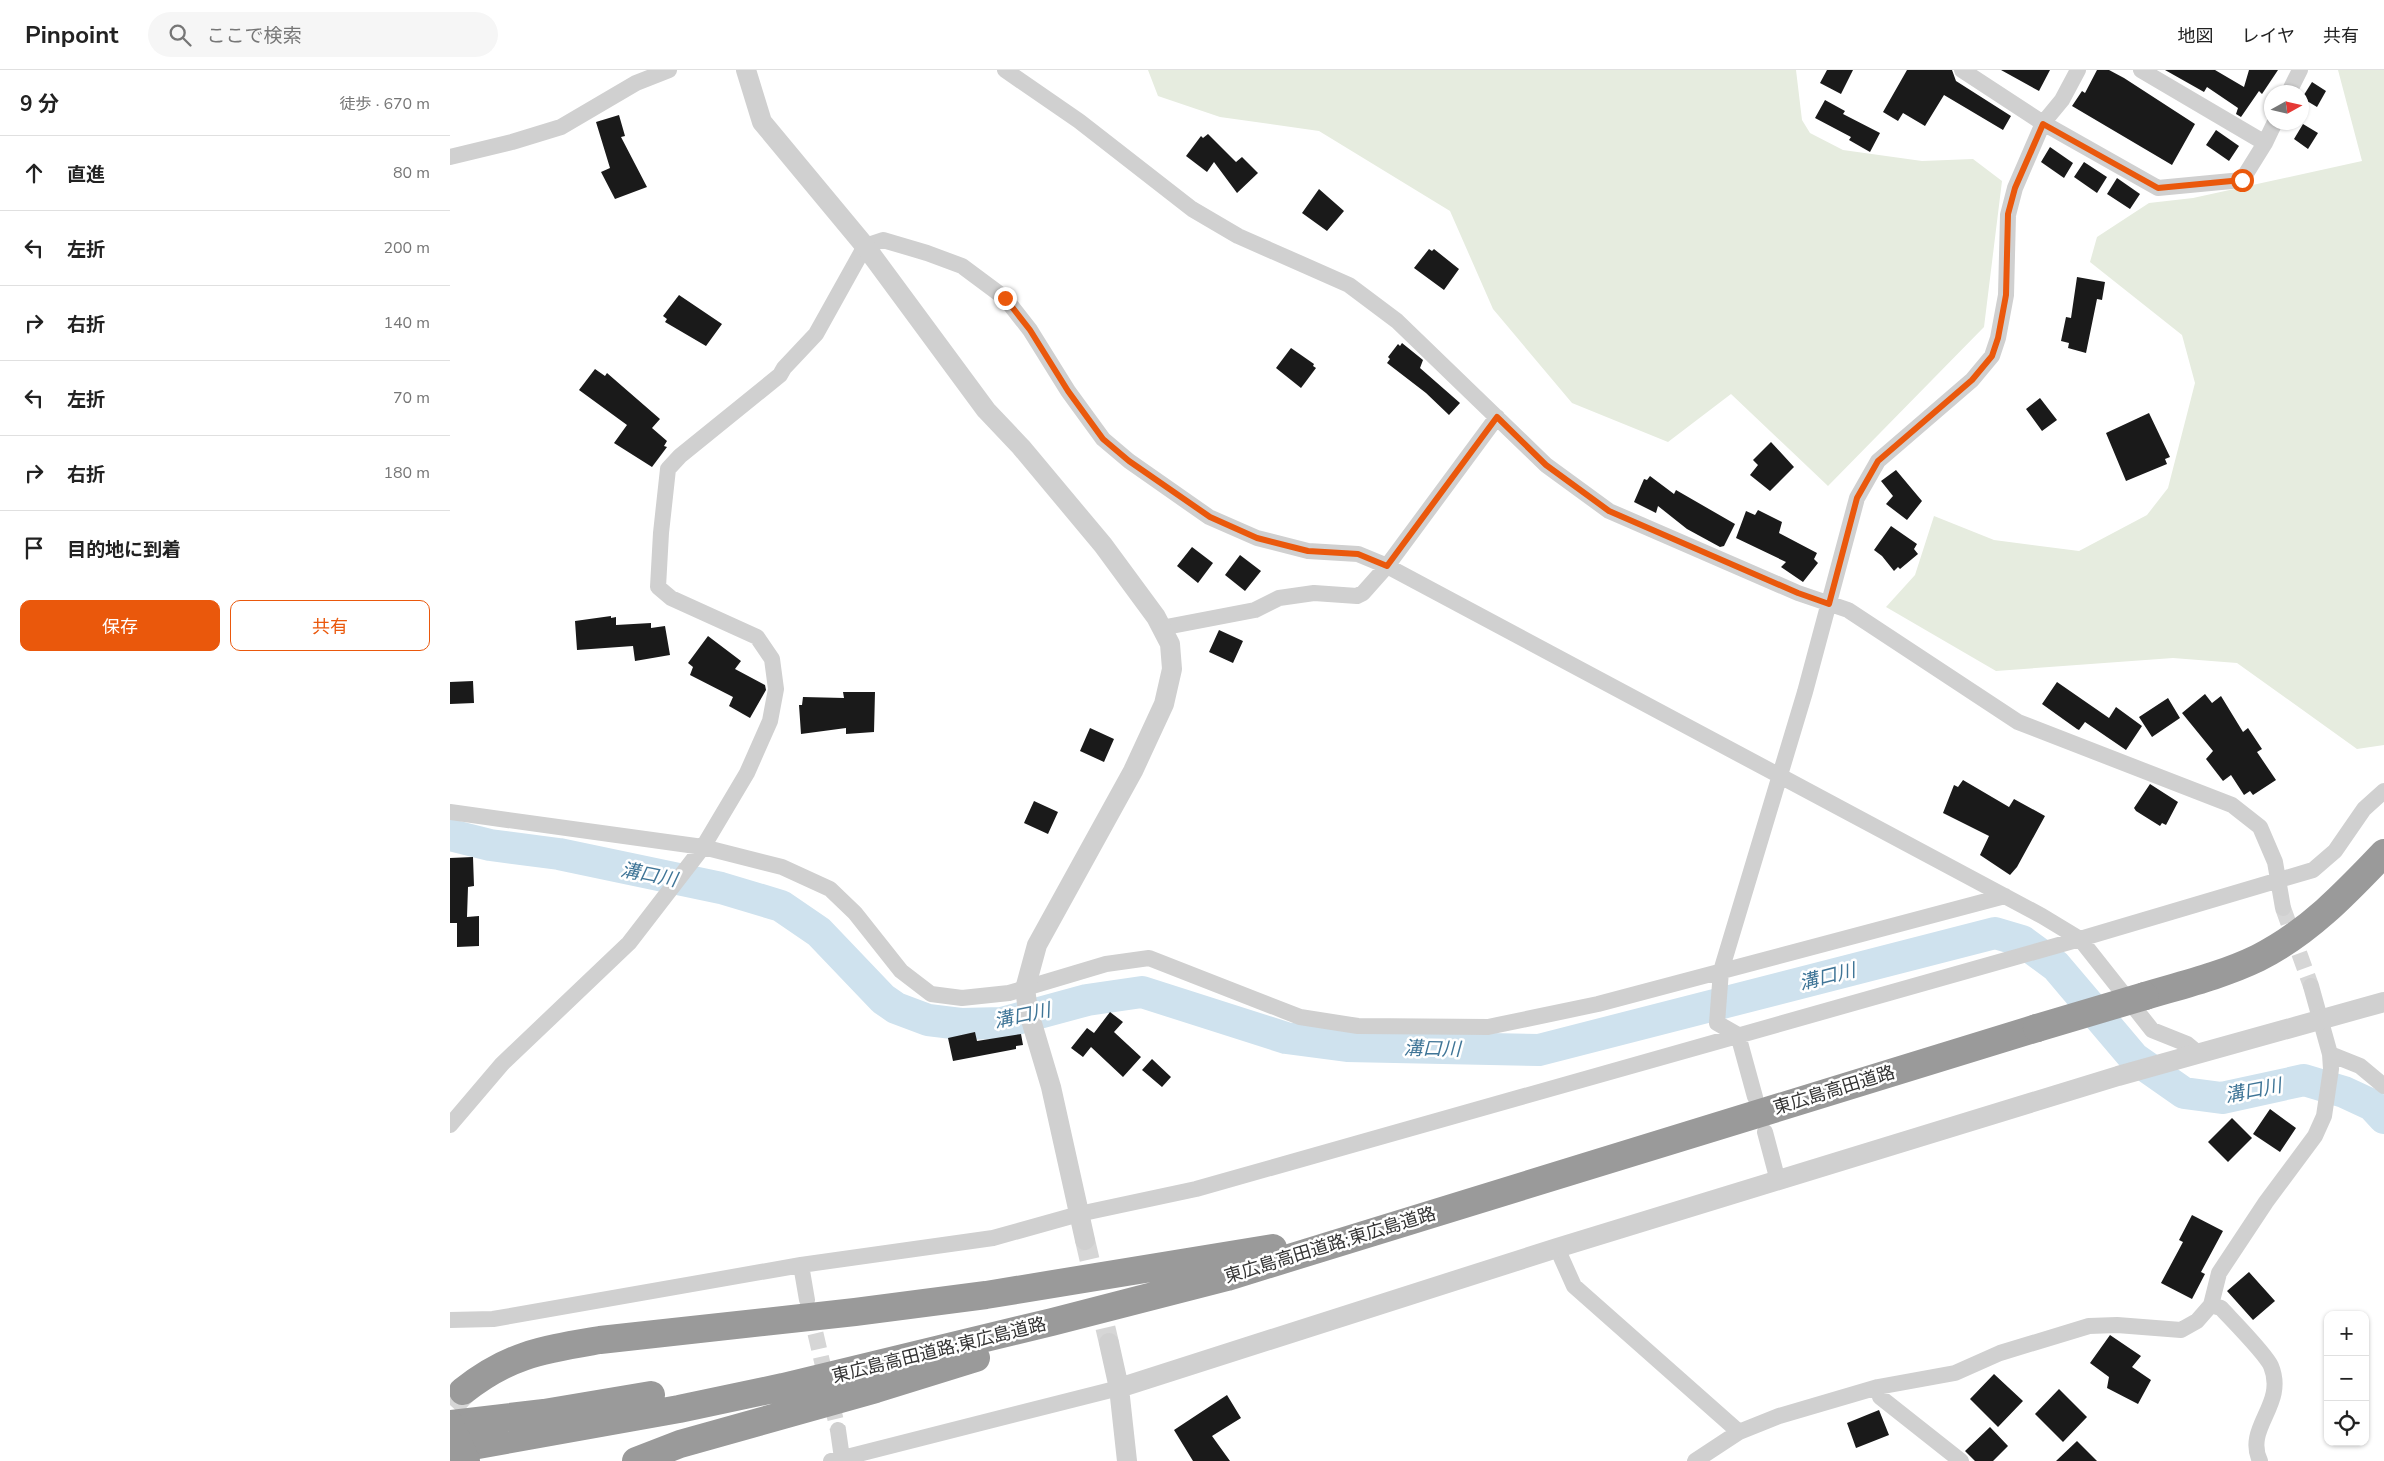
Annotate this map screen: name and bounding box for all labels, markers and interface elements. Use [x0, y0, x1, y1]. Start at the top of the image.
search box [148, 12, 498, 57]
text: Pinpoint [25, 19, 118, 51]
icon: search [166, 21, 194, 49]
text: ここで検索 [206, 23, 301, 49]
text: 地図 [2178, 24, 2214, 48]
text: レイヤ [2242, 24, 2295, 48]
text: 共有 [2323, 24, 2359, 48]
north arrow [2264, 85, 2309, 130]
text: 9 分 [20, 90, 59, 118]
text: 徒歩 · 670 m [340, 93, 430, 115]
icon: ahead [20, 159, 48, 187]
text: 直進 [67, 162, 105, 188]
text: 80 m [393, 162, 430, 184]
route start [2231, 169, 2254, 192]
icon: left [20, 234, 48, 262]
text: 左折 [67, 237, 105, 263]
text: 200 m [383, 237, 430, 259]
route end [994, 287, 1017, 310]
icon: right [20, 309, 48, 337]
text: 右折 [67, 312, 105, 338]
text: 140 m [383, 312, 430, 334]
icon: left [20, 384, 48, 412]
text: 左折 [67, 387, 105, 413]
text: 70 m [393, 387, 430, 409]
icon: right [20, 459, 48, 487]
text: 右折 [67, 462, 105, 488]
text: 180 m [383, 462, 430, 484]
icon: arrive [20, 534, 48, 562]
text: 目的地に到着 [67, 537, 181, 563]
button: 保存 [20, 600, 220, 651]
button: 共有 [230, 600, 430, 651]
water label: 溝口川 [618, 857, 681, 894]
water label: 溝口川 [1796, 957, 1860, 996]
water label: 溝口川 [992, 997, 1055, 1035]
water label: 溝口川 [1403, 1036, 1463, 1063]
street label: 東広島高田道路 [1770, 1060, 1898, 1120]
water label: 溝口川 [2223, 1072, 2286, 1109]
street label: 東広島高田道路;東広島道路 [1221, 1201, 1439, 1289]
map controls [2324, 1311, 2369, 1446]
button: + [2324, 1311, 2369, 1356]
street label: 東広島高田道路;東広島道路 [829, 1312, 1049, 1388]
button: − [2324, 1356, 2369, 1401]
button: locate [2324, 1401, 2369, 1446]

